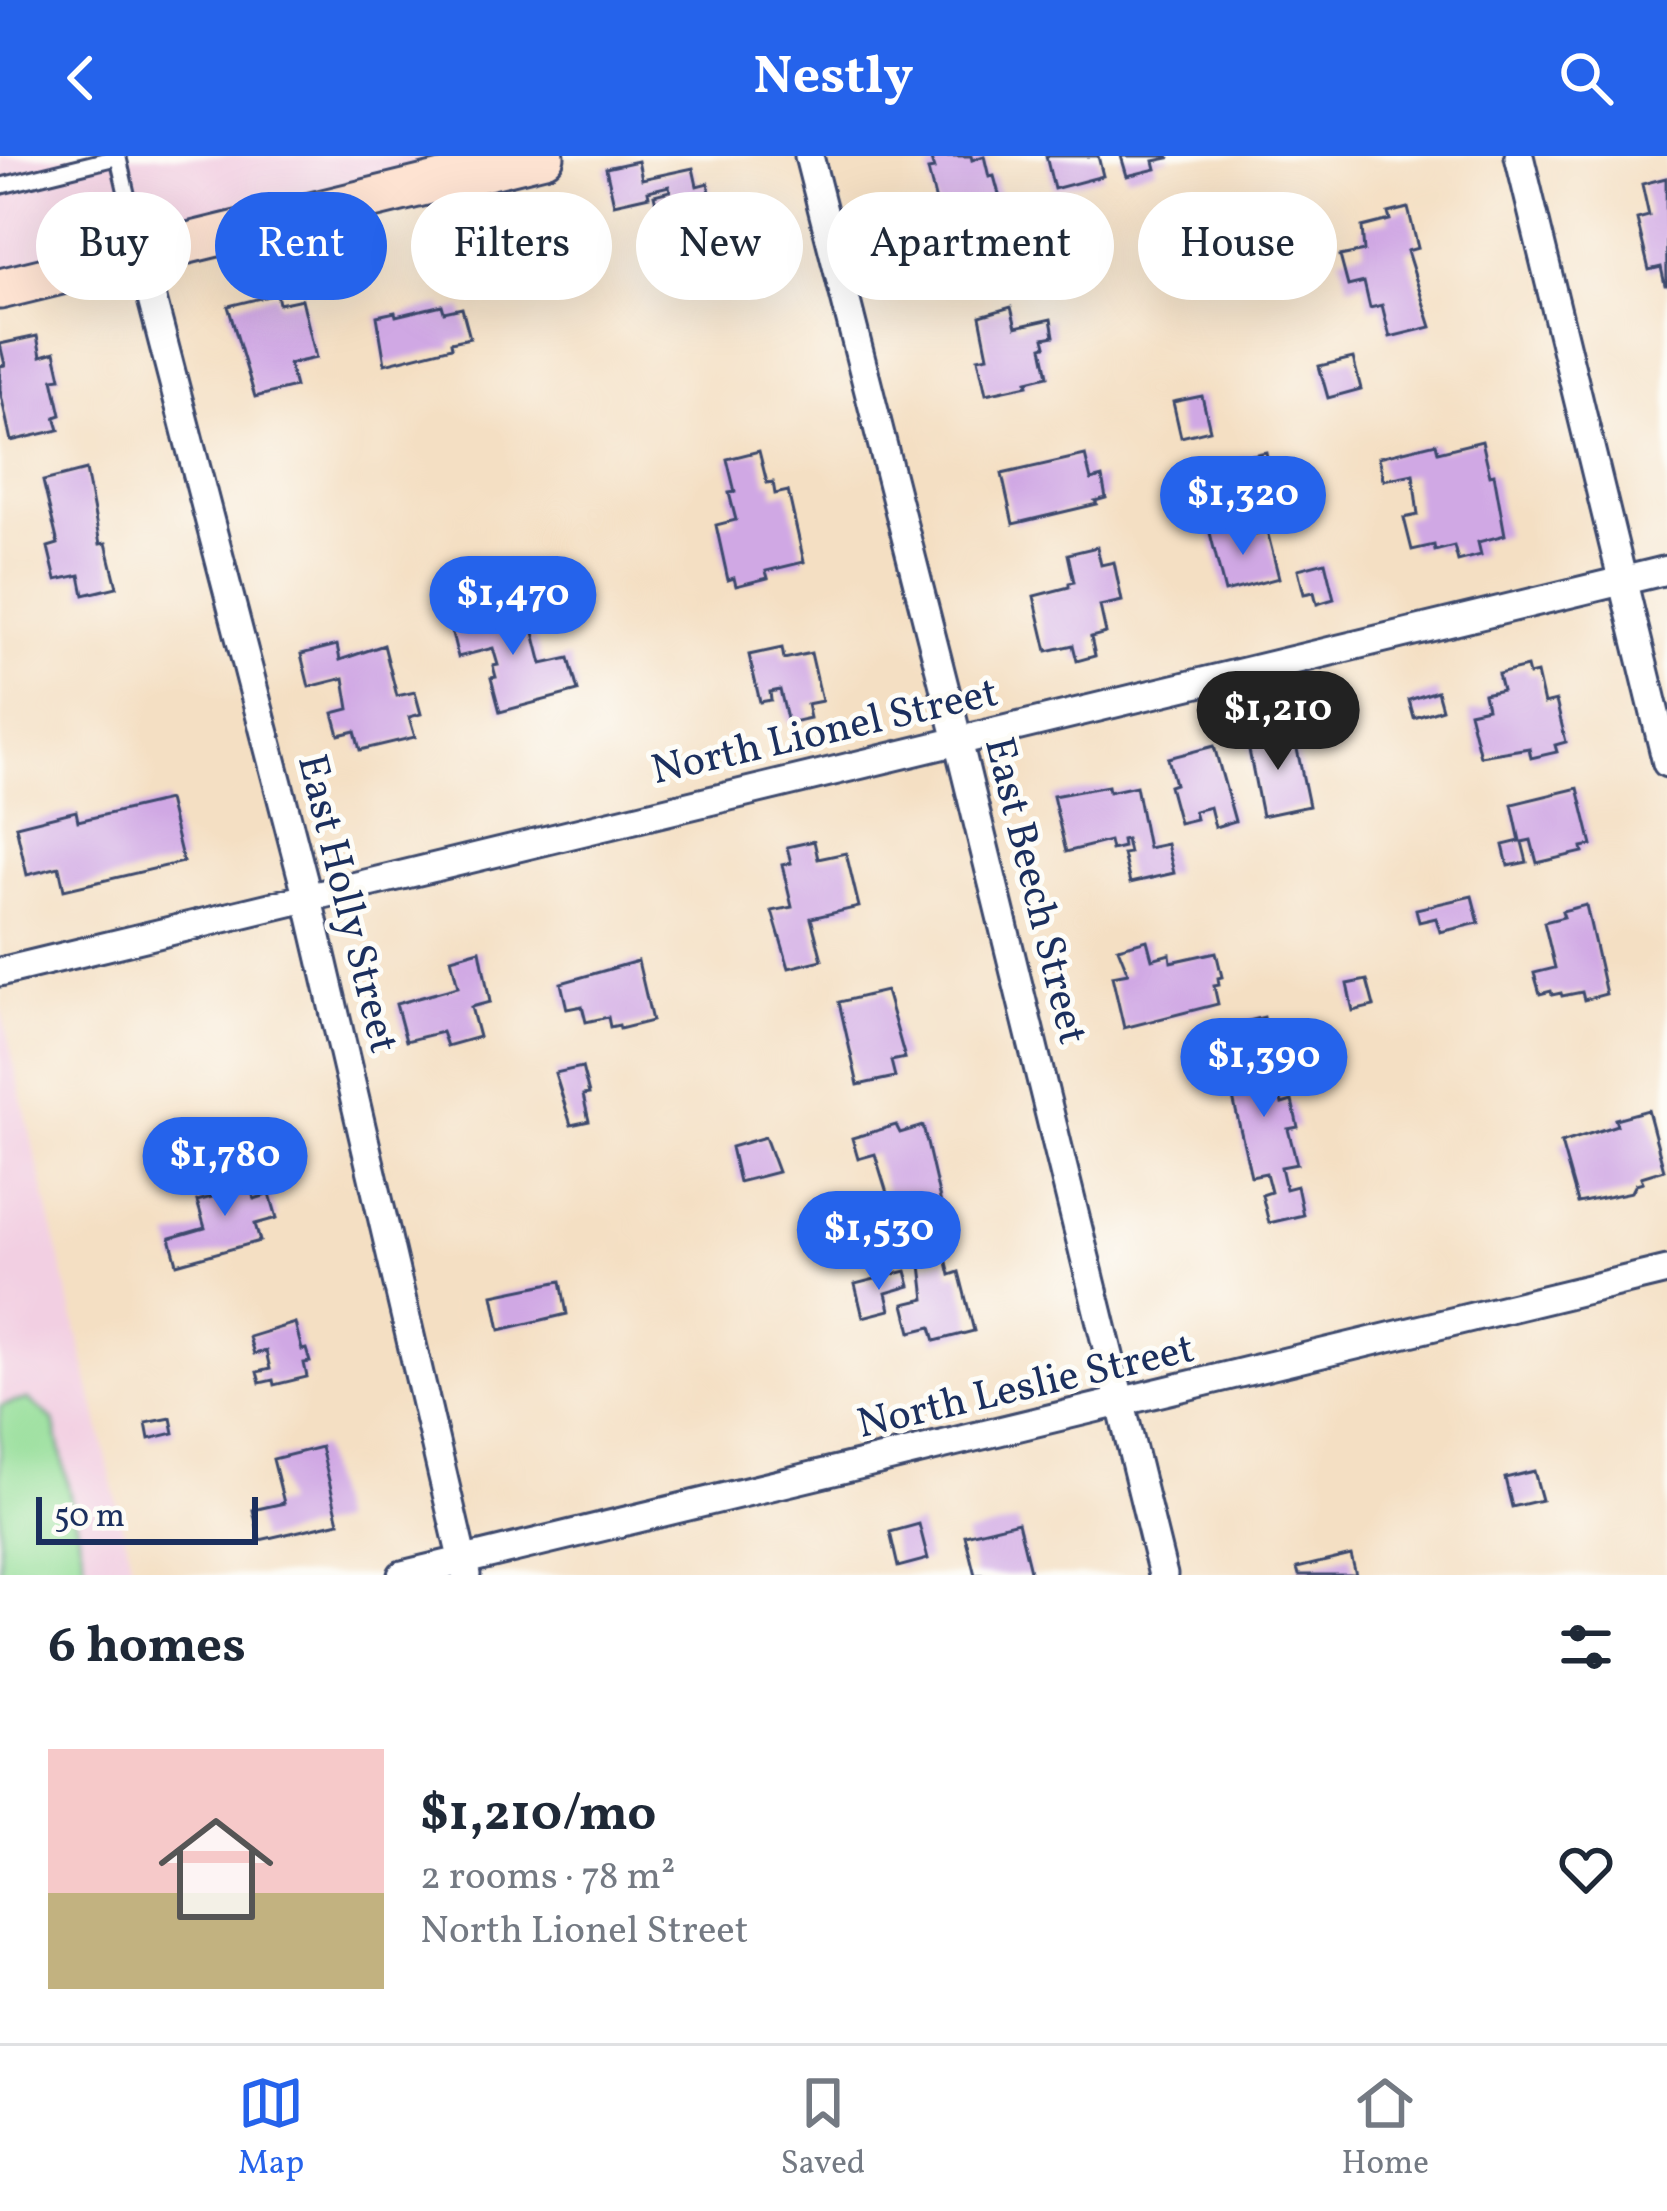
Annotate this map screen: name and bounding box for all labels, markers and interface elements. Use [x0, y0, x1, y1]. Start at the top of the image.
text: Nestly [753, 41, 914, 116]
icon: back [48, 45, 114, 111]
icon: search [1553, 45, 1619, 111]
chip: Buy [36, 192, 191, 300]
chip: Rent [215, 192, 387, 300]
chip: Filters [411, 192, 612, 300]
chip: New [636, 192, 803, 300]
chip: Apartment [827, 192, 1114, 300]
chip: House [1138, 192, 1337, 300]
pin: $1,320 [1145, 456, 1341, 558]
text: $1,320 [1187, 468, 1299, 522]
pin: $1,470 [415, 556, 611, 658]
text: $1,470 [456, 568, 570, 622]
street label: North Lionel Street [646, 665, 1004, 802]
pin: $1,210 [1180, 671, 1376, 773]
text: $1,210 [1224, 683, 1332, 737]
street label: East Beech Street [967, 731, 1100, 1051]
street label: East Holly Street [280, 749, 411, 1060]
pin: $1,390 [1166, 1018, 1362, 1120]
text: $1,390 [1207, 1030, 1321, 1084]
pin: $1,780 [127, 1117, 323, 1219]
text: $1,780 [170, 1129, 280, 1183]
pin: $1,530 [781, 1191, 977, 1293]
text: $1,530 [824, 1203, 934, 1257]
street label: North Leslie Street [852, 1321, 1200, 1456]
scale bar [36, 1491, 258, 1544]
text: 50 m [54, 1495, 125, 1541]
text: 6 homes [48, 1612, 246, 1683]
icon: filters [1553, 1614, 1619, 1680]
text: $1,210/mo [420, 1780, 656, 1851]
icon: home [144, 1797, 288, 1941]
icon: heart [1553, 1836, 1619, 1902]
text: 2 rooms · 78 m² [420, 1851, 675, 1905]
text: North Lionel Street [420, 1905, 749, 1959]
tab: Map [238, 2070, 304, 2188]
tab: Saved [780, 2070, 865, 2188]
tab: Home [1342, 2070, 1429, 2188]

